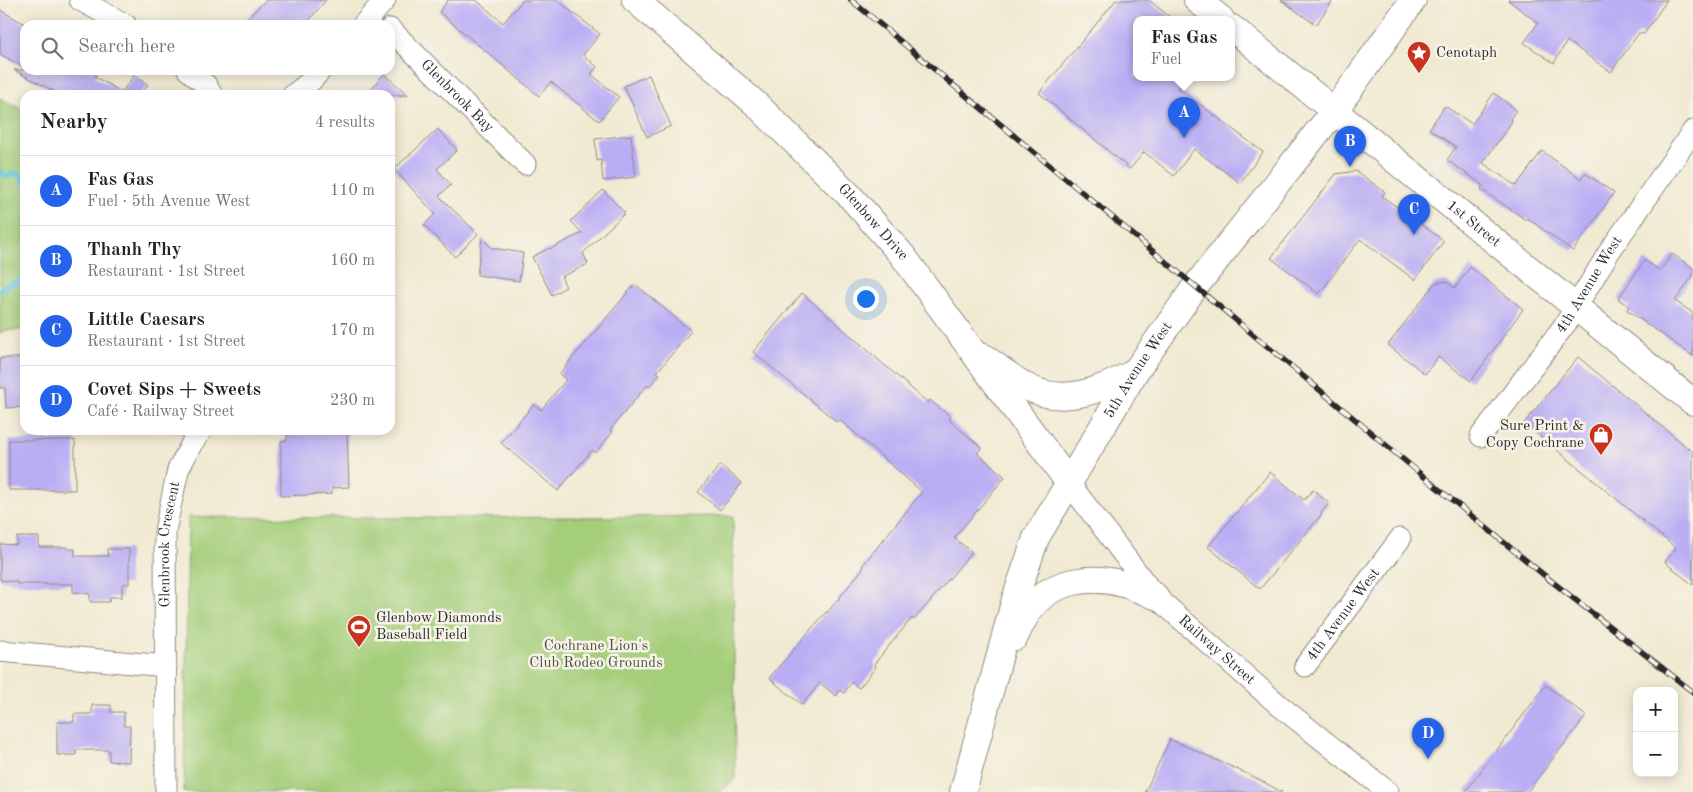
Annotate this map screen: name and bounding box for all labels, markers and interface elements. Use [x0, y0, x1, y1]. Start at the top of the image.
popup [1133, 16, 1235, 81]
search box [20, 20, 395, 75]
text: Fas Gas [1151, 29, 1217, 48]
icon: search [38, 34, 66, 62]
text: Search here [78, 38, 175, 57]
place icon: Cenotaph [1406, 40, 1432, 74]
place label: Cenotaph [1436, 46, 1497, 61]
text: Fuel [1151, 52, 1182, 68]
street label: Glenbrook Bay [418, 57, 497, 136]
pin: A [1168, 97, 1200, 138]
text: Nearby [40, 112, 108, 133]
text: 4 results [315, 115, 375, 131]
pin: B [1334, 126, 1366, 167]
text: Fas Gas [87, 171, 154, 190]
street label: Glenbow Drive [835, 181, 911, 263]
text: A [50, 183, 62, 199]
text: 110 m [330, 183, 375, 199]
text: Fuel · 5th Avenue West [87, 194, 250, 210]
pin: C [1398, 194, 1430, 235]
street label: 1st Street [1444, 198, 1503, 250]
street label: 4th Avenue West [1553, 233, 1625, 336]
text: Thanh Thy [87, 241, 182, 260]
text: B [50, 253, 62, 269]
text: 160 m [330, 253, 375, 269]
text: Restaurant · 1st Street [87, 264, 246, 280]
your location [853, 286, 879, 312]
text: Little Caesars [87, 311, 205, 330]
street label: 5th Avenue West [1102, 319, 1175, 421]
text: C [51, 323, 61, 339]
text: 170 m [330, 323, 375, 339]
text: Restaurant · 1st Street [87, 334, 246, 350]
text: Covet Sips + Sweets [87, 381, 261, 400]
text: D [50, 393, 62, 409]
text: 230 m [330, 393, 375, 409]
text: Café · Railway Street [87, 404, 235, 420]
place label: Sure Print & Copy Cochrane [1486, 419, 1584, 451]
shop icon: Sure Print & Copy Cochrane [1588, 422, 1614, 456]
street label: Glenbrook Crescent [157, 480, 183, 608]
street label: 4th Avenue West [1304, 566, 1383, 664]
place label: Glenbow Diamonds Baseball Field [376, 611, 502, 643]
street label: Railway Street [1175, 613, 1258, 688]
sports icon: Glenbow Diamonds Baseball Field [346, 614, 372, 648]
park label: Cochrane Lion's Club Rodeo Grounds [529, 639, 663, 671]
map controls [1633, 687, 1678, 777]
button: + [1633, 687, 1678, 732]
pin: D [1412, 718, 1444, 759]
button: − [1633, 732, 1678, 777]

